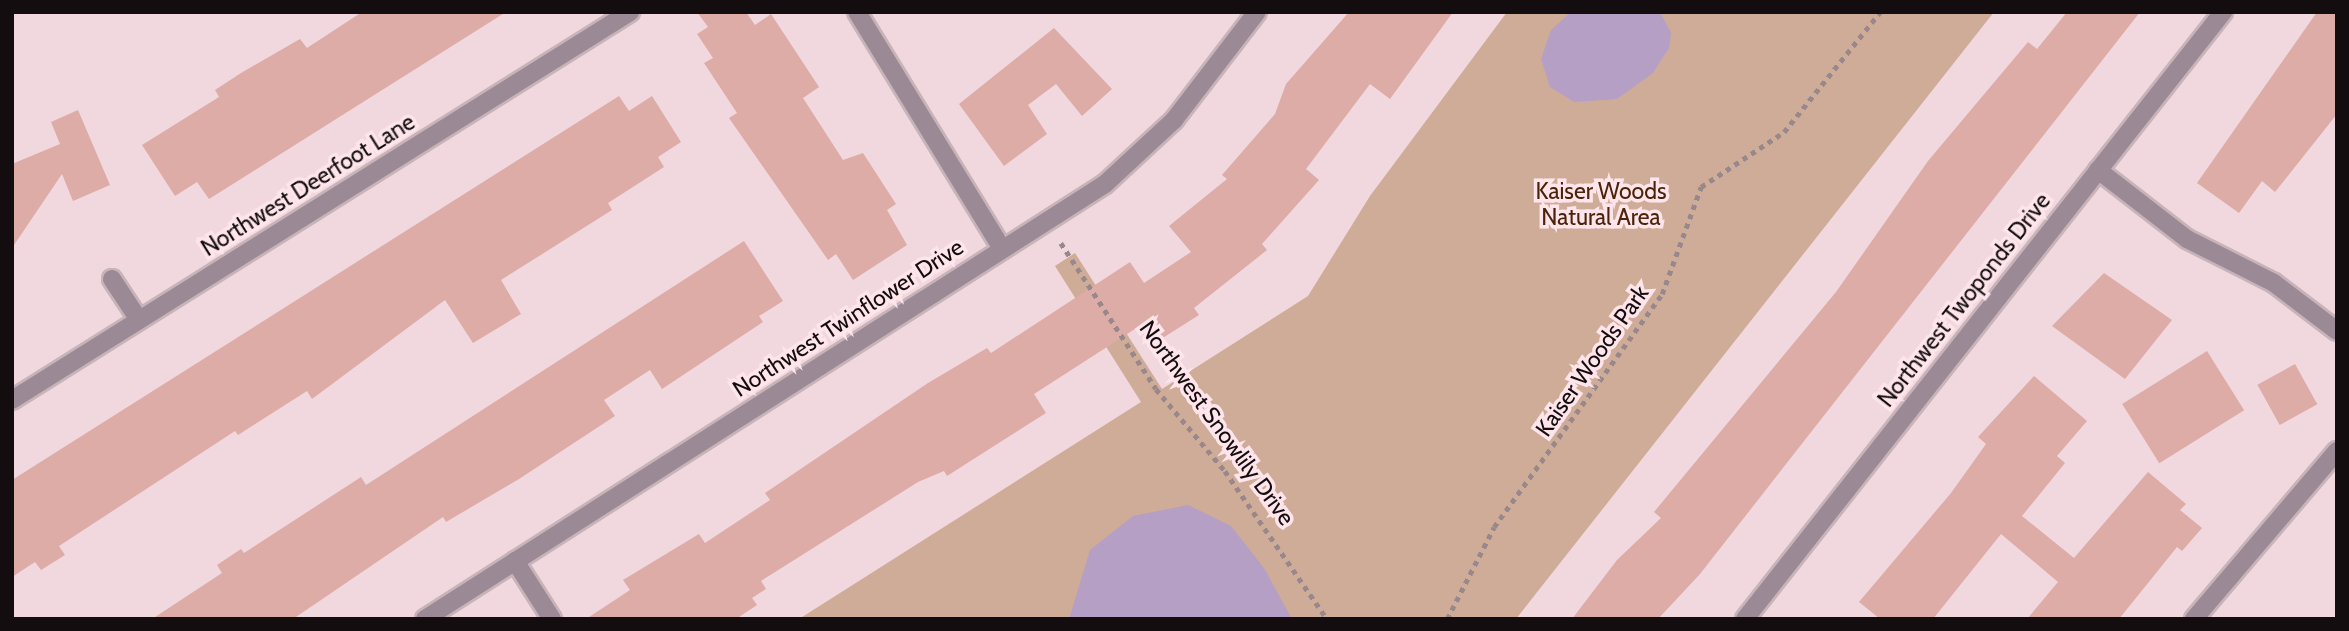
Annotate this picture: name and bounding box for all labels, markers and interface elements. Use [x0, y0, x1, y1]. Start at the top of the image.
street label: Northwest Deerfoot Lane [196, 108, 420, 262]
park label: Kaiser Woods Natural Area [1535, 177, 1667, 231]
street label: Northwest Twoponds Drive [1872, 188, 2056, 412]
street label: Northwest Twinflower Drive [728, 233, 968, 403]
street label: Kaiser Woods Park [1530, 280, 1654, 442]
street label: Northwest Snowlily Drive [1134, 315, 1300, 531]

